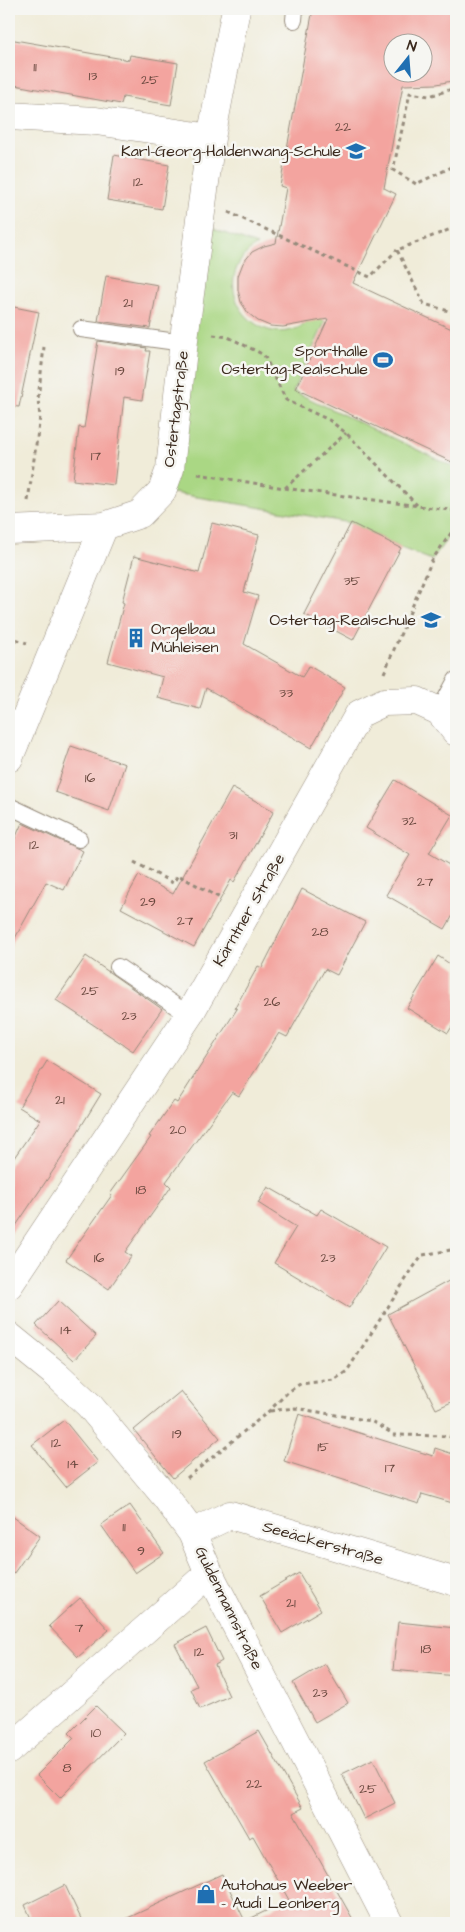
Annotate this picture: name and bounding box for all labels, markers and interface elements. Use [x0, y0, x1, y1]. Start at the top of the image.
north arrow [382, 32, 432, 82]
text: N [404, 36, 419, 57]
house number: 11 [33, 57, 37, 77]
house number: 13 [89, 66, 97, 86]
house number: 25 [141, 70, 159, 90]
house number: 22 [335, 117, 351, 137]
place label: Karl-Georg-Haldenwang-Schule [121, 140, 341, 163]
school or university icon: Karl-Georg-Haldenwang-Schule [345, 140, 367, 162]
house number: 12 [133, 172, 143, 192]
house number: 21 [123, 293, 133, 313]
place label: Sporthalle Ostertag-Realschule [221, 340, 368, 381]
street label: Ostertagstraße [158, 349, 195, 469]
sports icon: Sporthalle Ostertag-Realschule [372, 349, 394, 371]
house number: 19 [115, 361, 125, 381]
house number: 17 [91, 446, 102, 466]
house number: 35 [343, 571, 361, 591]
place label: Ostertag-Realschule [269, 609, 416, 632]
school or university icon: Ostertag-Realschule [420, 609, 442, 631]
place label: Orgelbau Mühleisen [151, 618, 219, 658]
building icon: Orgelbau Mühleisen [125, 627, 147, 649]
house number: 33 [279, 683, 293, 703]
house number: 16 [85, 768, 96, 788]
house number: 32 [401, 811, 417, 831]
house number: 31 [229, 825, 238, 845]
house number: 12 [29, 835, 39, 855]
street label: Kärntner Straße [208, 849, 290, 970]
house number: 27 [417, 872, 434, 892]
house number: 29 [140, 892, 156, 912]
house number: 27 [177, 911, 194, 931]
house number: 28 [311, 922, 329, 942]
house number: 25 [81, 981, 99, 1001]
house number: 26 [264, 992, 281, 1012]
house number: 23 [121, 1006, 137, 1026]
house number: 21 [55, 1090, 65, 1110]
house number: 20 [170, 1120, 187, 1140]
house number: 18 [136, 1180, 146, 1200]
house number: 16 [94, 1248, 105, 1268]
house number: 23 [320, 1248, 336, 1268]
house number: 14 [60, 1320, 72, 1340]
house number: 19 [172, 1424, 182, 1444]
house number: 12 [51, 1433, 61, 1453]
house number: 15 [317, 1437, 329, 1457]
house number: 14 [67, 1454, 79, 1474]
house number: 17 [385, 1458, 396, 1478]
street label: Seeäckerstraße [260, 1515, 386, 1571]
house number: 11 [122, 1517, 126, 1537]
house number: 9 [137, 1541, 145, 1561]
street label: Guldenmannstraße [190, 1543, 269, 1674]
house number: 21 [286, 1593, 296, 1613]
house number: 7 [75, 1618, 84, 1638]
house number: 18 [421, 1639, 431, 1659]
house number: 12 [194, 1642, 204, 1662]
house number: 23 [312, 1683, 328, 1703]
house number: 10 [91, 1723, 101, 1743]
house number: 8 [62, 1758, 72, 1778]
house number: 22 [246, 1774, 262, 1794]
house number: 25 [359, 1779, 377, 1799]
place label: Autohaus Weeber - Audi Leonberg [221, 1874, 352, 1915]
shop icon: Autohaus Weeber - Audi Leonberg [195, 1883, 217, 1905]

